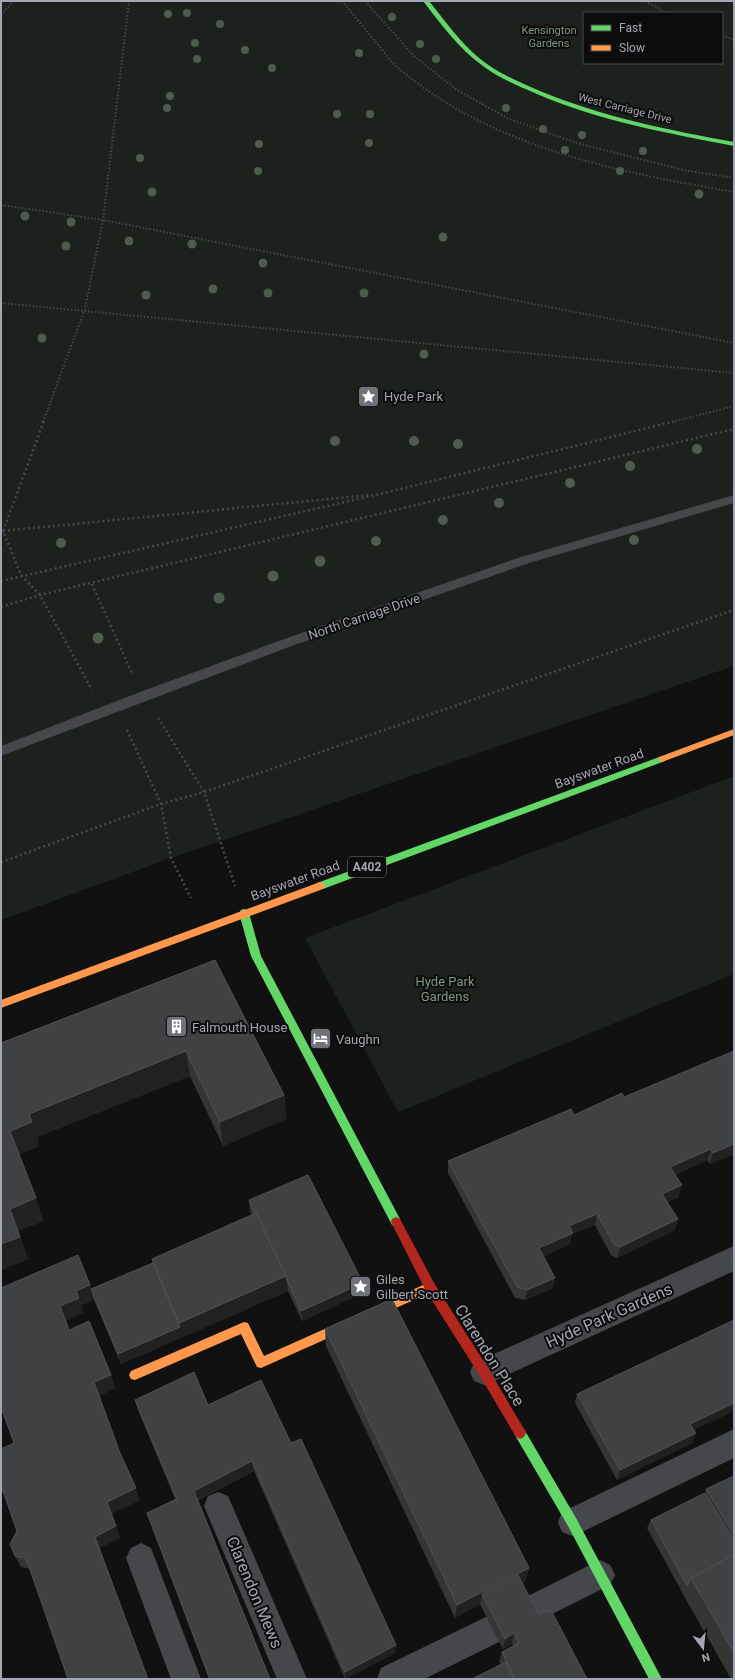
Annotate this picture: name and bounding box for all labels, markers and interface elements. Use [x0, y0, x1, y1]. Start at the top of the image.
legend [583, 12, 723, 64]
text: Fast [619, 21, 642, 35]
park label: Kensington Gardens [521, 24, 577, 50]
text: Slow [619, 41, 645, 55]
street label: West Carriage Drive [577, 91, 673, 126]
place icon: Hyde Park [355, 383, 381, 409]
place label: Hyde Park [384, 389, 443, 404]
street label: North Carriage Drive [306, 590, 422, 643]
street label: Bayswater Road [553, 745, 646, 791]
street label: Bayswater Road [249, 857, 342, 903]
road number: A402 [348, 857, 386, 877]
park label: Hyde Park Gardens [416, 974, 475, 1004]
building icon: Falmouth House [163, 1014, 189, 1040]
place label: Falmouth House [192, 1020, 287, 1035]
hotel icon: Vaughn [307, 1026, 333, 1052]
place label: Vaughn [336, 1032, 380, 1047]
place label: Giles Gilbert Scott [376, 1272, 448, 1302]
place icon: Giles Gilbert Scott [347, 1273, 373, 1299]
street label: Hyde Park Gardens [543, 1279, 675, 1352]
street label: Clarendon Place [451, 1301, 528, 1410]
street label: Clarendon Mews [222, 1534, 287, 1651]
north arrow [683, 1628, 723, 1668]
text: N [700, 1650, 711, 1665]

